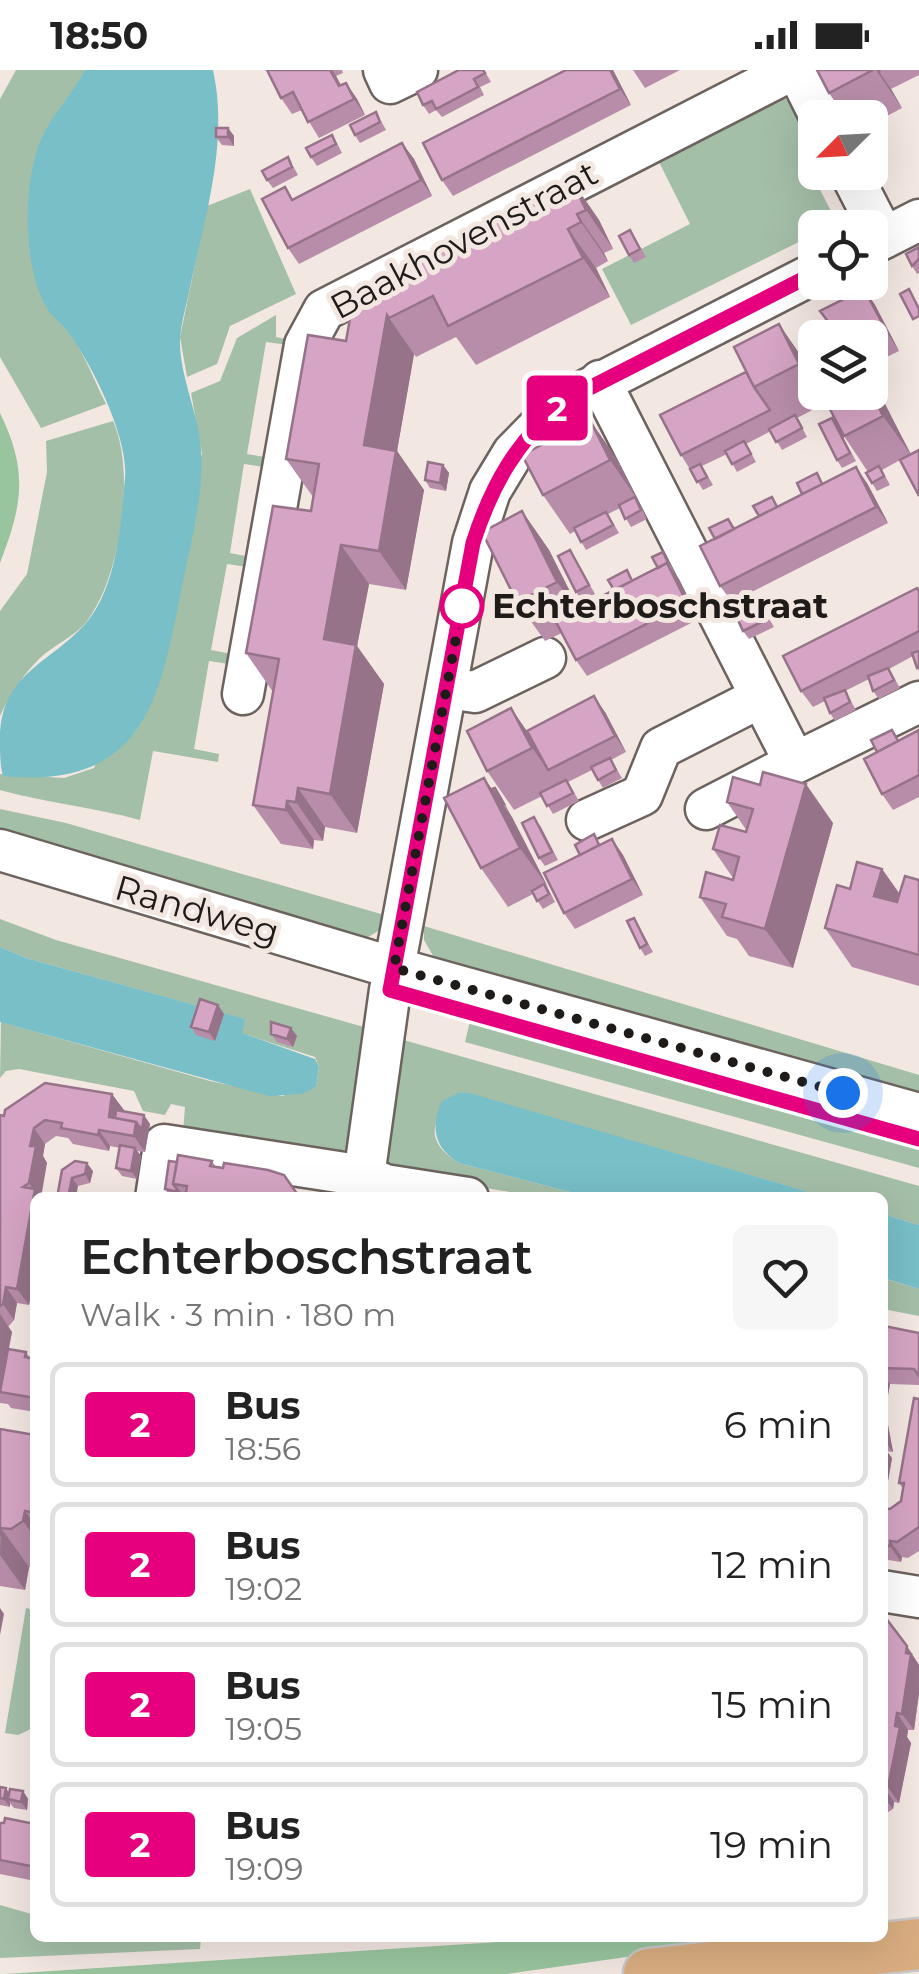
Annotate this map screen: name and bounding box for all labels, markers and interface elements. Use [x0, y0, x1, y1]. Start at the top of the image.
text: 18:50 [50, 12, 148, 59]
north arrow [798, 100, 888, 190]
map controls [798, 100, 888, 410]
street label: Baakhovenstraat [323, 151, 605, 328]
button: locate [798, 210, 888, 300]
button: layers [798, 320, 888, 410]
line badge: 2 [524, 376, 590, 440]
text: 2 [547, 387, 567, 430]
place label: Echterboschstraat [492, 584, 828, 627]
marker: Echterboschstraat [441, 585, 483, 627]
street label: Randweg [110, 866, 284, 953]
your location [818, 1068, 868, 1118]
button: heart [733, 1225, 838, 1330]
text: Echterboschstraat [80, 1228, 533, 1286]
text: Walk · 3 min · 180 m [80, 1295, 396, 1334]
text: Bus [225, 1382, 300, 1429]
text: 6 min [724, 1401, 833, 1448]
text: 2 [130, 1403, 150, 1446]
text: 18:56 [225, 1429, 301, 1468]
text: Bus [225, 1522, 300, 1569]
text: 12 min [712, 1541, 833, 1588]
text: 2 [130, 1543, 150, 1586]
text: 19:02 [225, 1569, 302, 1608]
text: Bus [225, 1662, 300, 1709]
text: 15 min [712, 1681, 833, 1728]
text: 2 [130, 1683, 150, 1726]
text: 19:05 [225, 1709, 302, 1748]
text: Bus [225, 1802, 300, 1849]
text: 19 min [710, 1821, 833, 1868]
text: 2 [130, 1823, 150, 1866]
text: 19:09 [225, 1849, 304, 1888]

